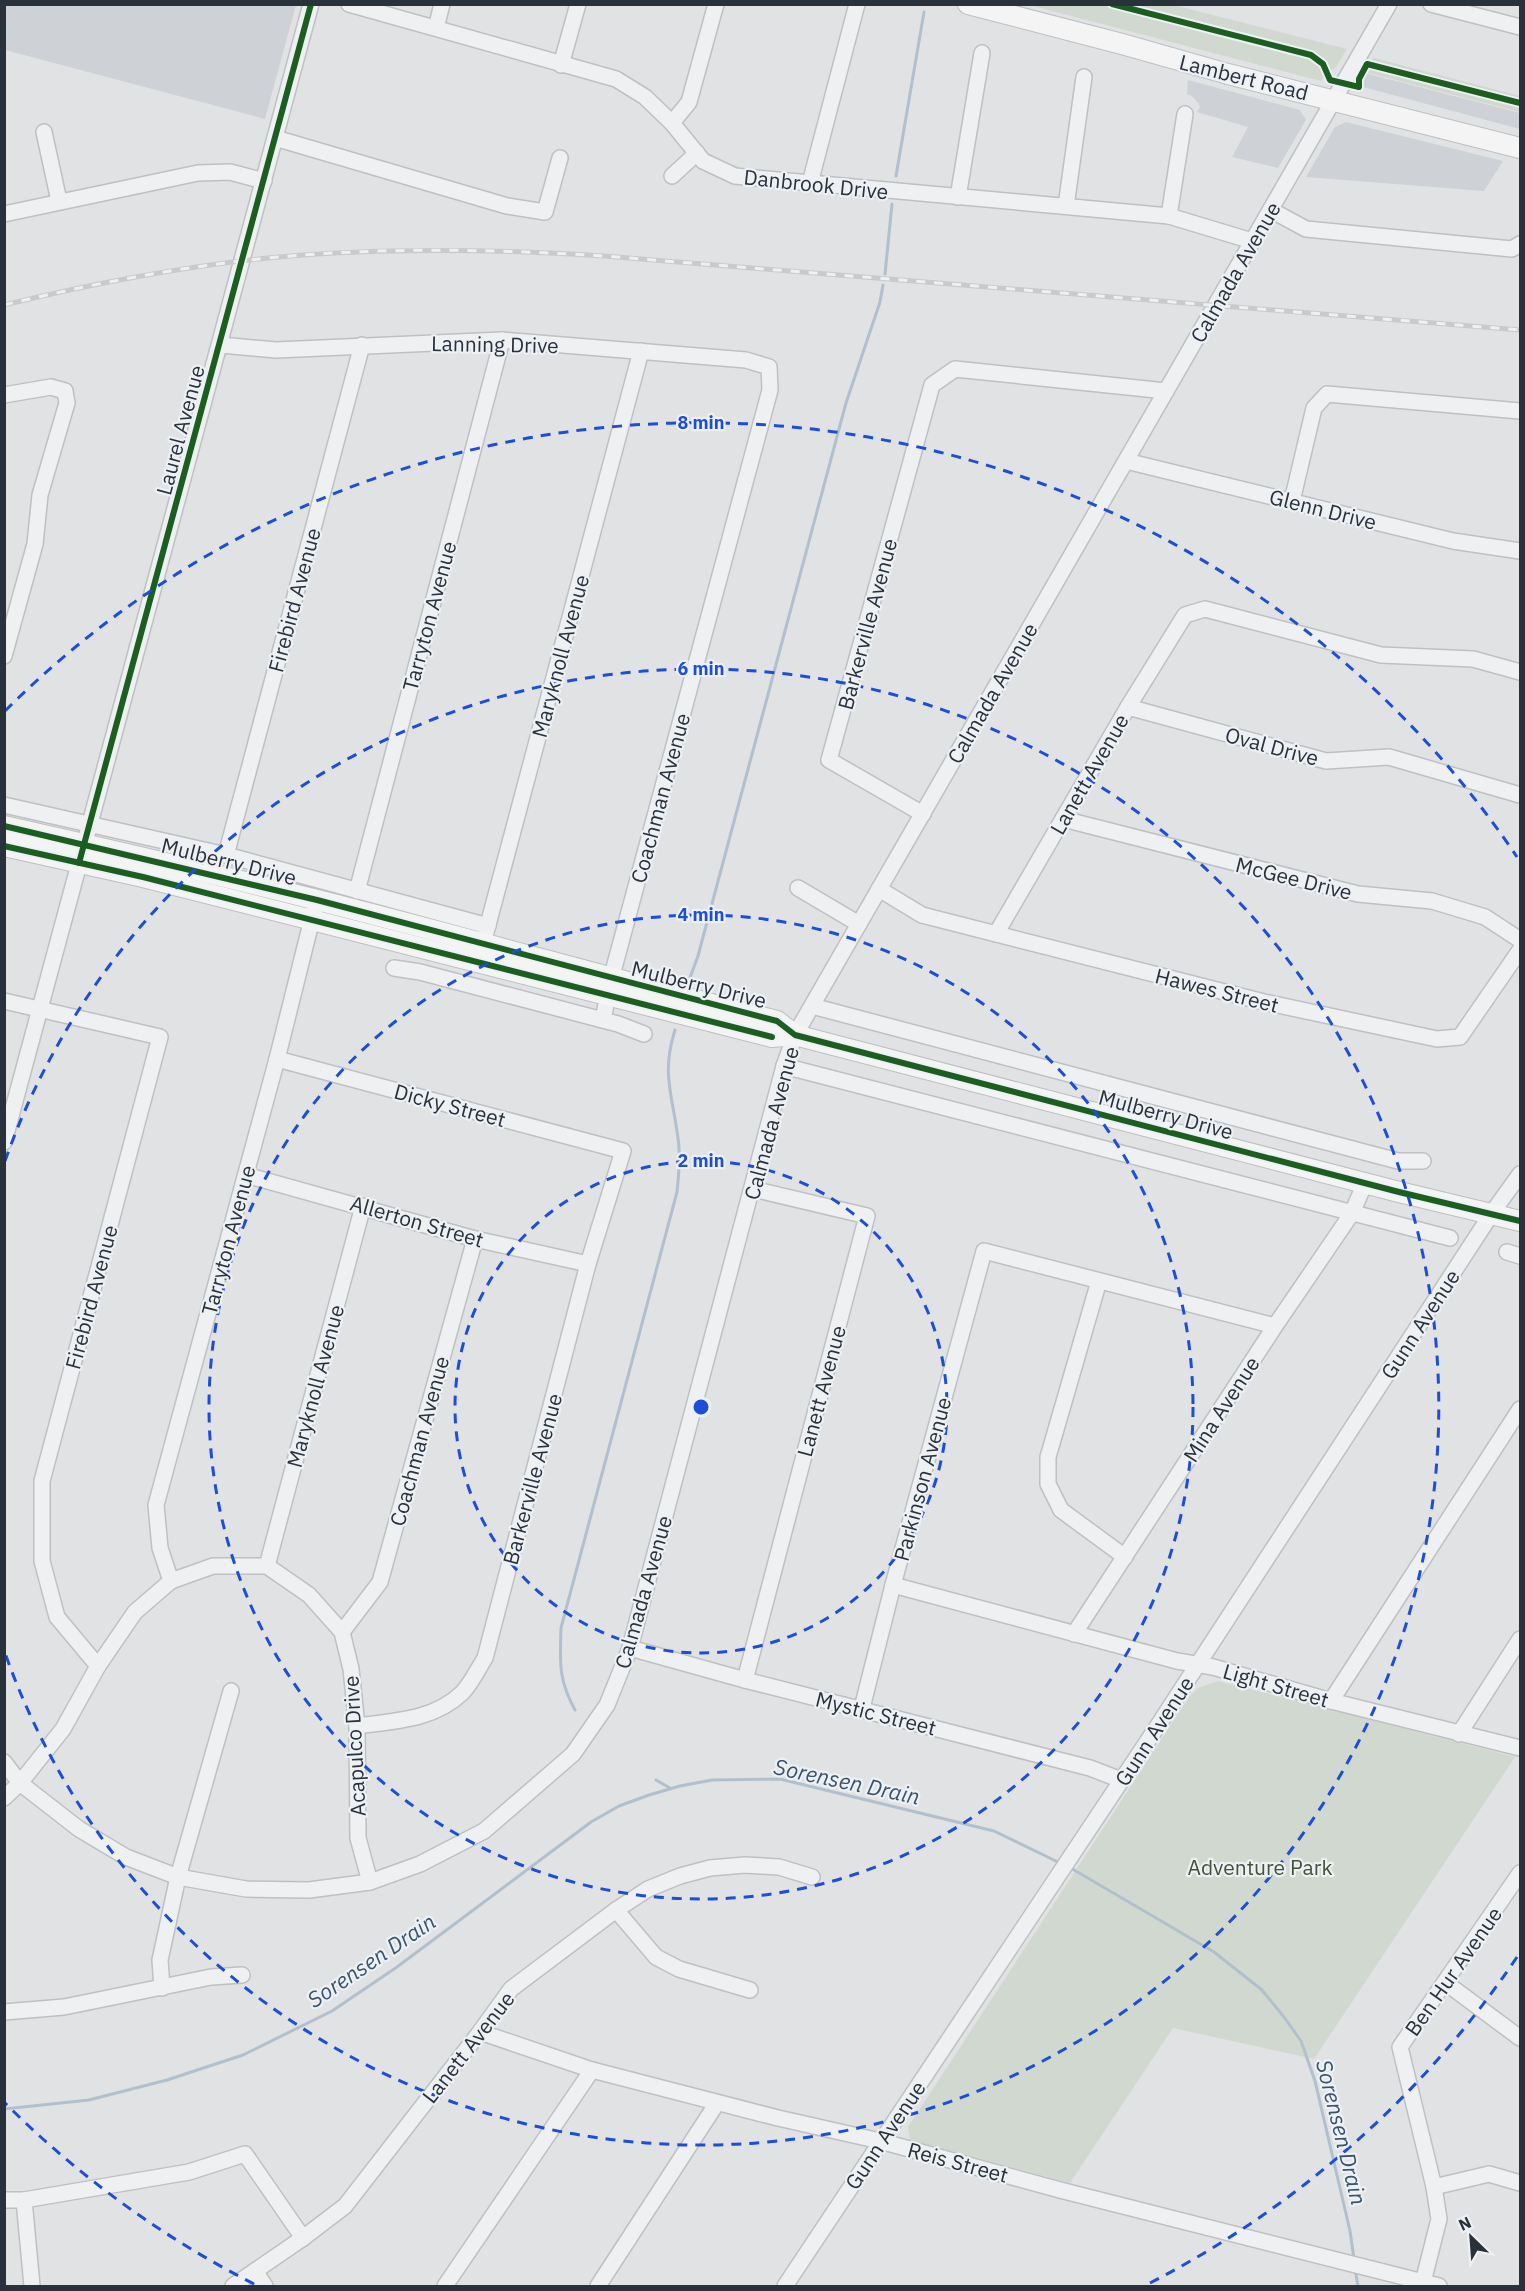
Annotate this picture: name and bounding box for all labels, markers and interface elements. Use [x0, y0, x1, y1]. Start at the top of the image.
street label: Lambert Road [1176, 47, 1312, 107]
street label: Danbrook Drive [742, 162, 890, 206]
street label: Calmada Avenue [1183, 197, 1287, 347]
street label: Lanning Drive [431, 329, 559, 359]
street label: Laurel Avenue [149, 362, 211, 498]
text: 8 min [677, 411, 725, 434]
street label: Glenn Drive [1267, 482, 1379, 536]
street label: Firebird Avenue [261, 525, 327, 675]
street label: Barkerville Avenue [831, 535, 903, 713]
street label: Tarryton Avenue [396, 538, 462, 694]
street label: Maryknoll Avenue [525, 571, 595, 741]
street label: Calmada Avenue [940, 618, 1044, 768]
text: 6 min [677, 657, 725, 680]
street label: Lanett Avenue [1043, 709, 1135, 839]
street label: Coachman Avenue [624, 710, 696, 886]
street label: Oval Drive [1222, 720, 1322, 772]
street label: Mulberry Drive [159, 831, 299, 891]
street label: McGee Drive [1233, 850, 1355, 906]
text: 4 min [677, 903, 725, 926]
street label: Mulberry Drive [629, 954, 769, 1014]
street label: Hawes Street [1152, 961, 1282, 1019]
street label: Calmada Avenue [737, 1043, 805, 1203]
street label: Dicky Street [391, 1077, 509, 1133]
street label: Mulberry Drive [1096, 1083, 1236, 1145]
text: 2 min [677, 1149, 725, 1172]
street label: Tarryton Avenue [195, 1162, 261, 1318]
street label: Allerton Street [347, 1189, 487, 1253]
street label: Firebird Avenue [58, 1222, 124, 1372]
street label: Gunn Avenue [1374, 1264, 1466, 1384]
street label: Maryknoll Avenue [280, 1301, 350, 1471]
street label: Lanett Avenue [790, 1322, 852, 1460]
street label: Mina Avenue [1176, 1351, 1266, 1467]
street label: Coachman Avenue [383, 1353, 455, 1529]
street label: Barkerville Avenue [496, 1390, 568, 1568]
street label: Parkinson Avenue [887, 1394, 957, 1564]
centre of rings [691, 1397, 711, 1417]
street label: Calmada Avenue [608, 1512, 678, 1672]
street label: Light Street [1220, 1657, 1332, 1713]
street label: Gunn Avenue [1108, 1671, 1200, 1791]
street label: Acapulco Drive [336, 1675, 372, 1817]
street label: Mystic Street [813, 1685, 939, 1741]
water label: Sorensen Drain [771, 1751, 923, 1811]
park label: Adventure Park [1187, 1853, 1333, 1881]
street label: Ben Hur Avenue [1398, 1901, 1508, 2041]
water label: Sorensen Drain [301, 1906, 441, 2014]
street label: Lanett Avenue [415, 1985, 521, 2109]
water label: Sorensen Drain [1310, 2056, 1374, 2208]
street label: Gunn Avenue [838, 2075, 932, 2195]
street label: Reis Street [905, 2135, 1011, 2189]
north arrow [1441, 2207, 1501, 2267]
text: N [1455, 2212, 1474, 2235]

